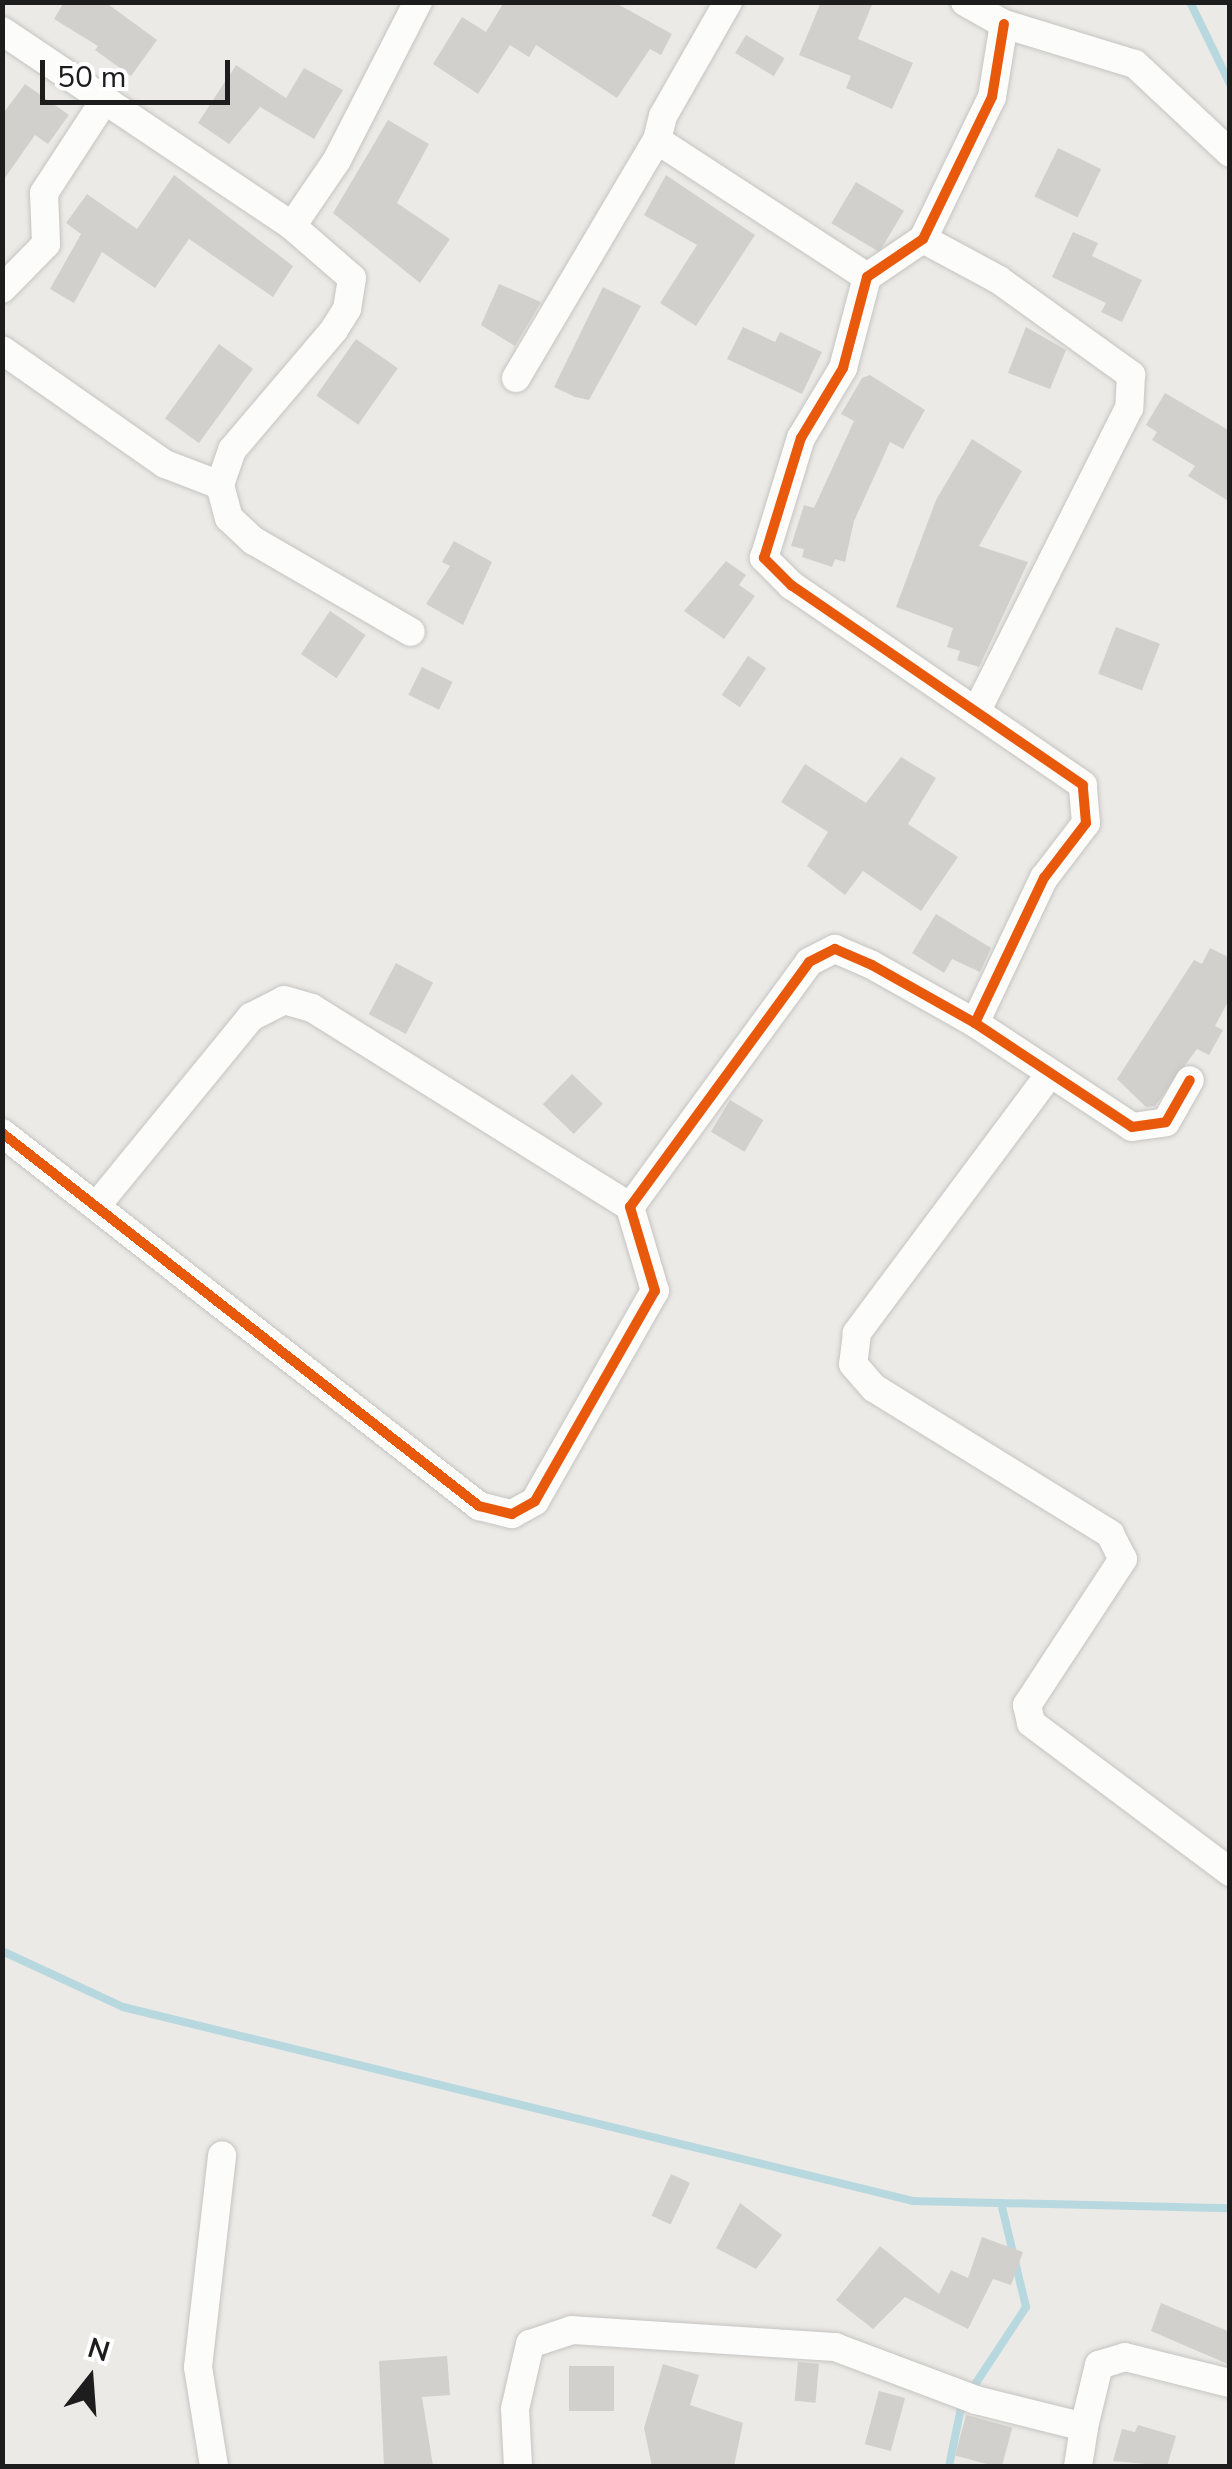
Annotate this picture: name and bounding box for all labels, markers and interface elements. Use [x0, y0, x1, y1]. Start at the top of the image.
scale bar [45, 40, 235, 102]
text: 50 m [57, 57, 126, 98]
north arrow [40, 2329, 140, 2429]
text: N [83, 2329, 114, 2372]

